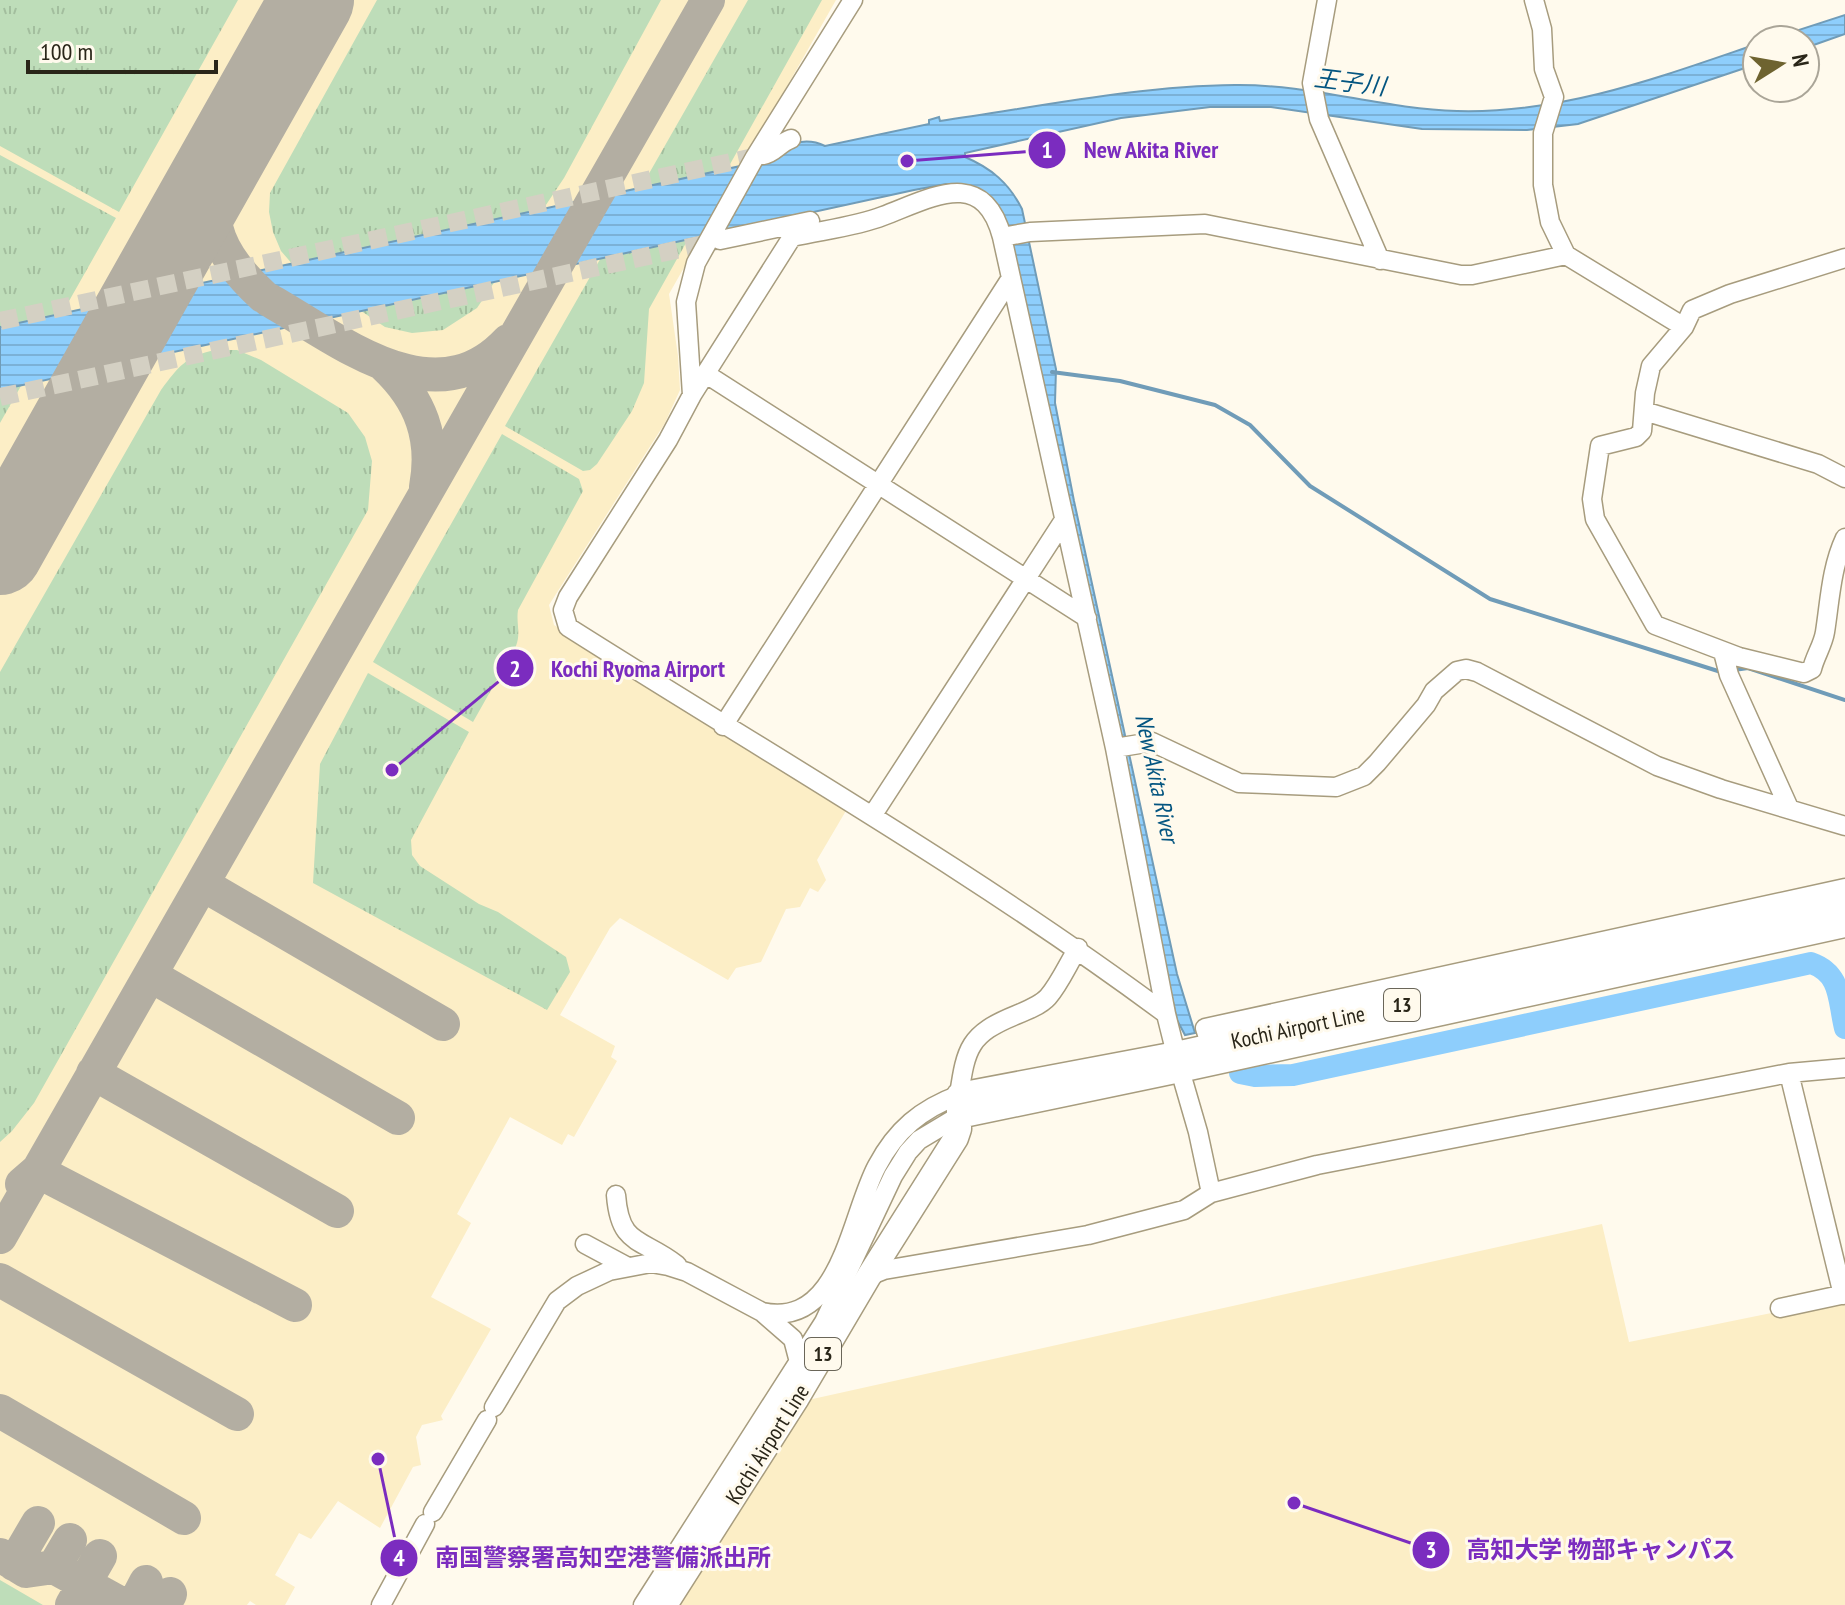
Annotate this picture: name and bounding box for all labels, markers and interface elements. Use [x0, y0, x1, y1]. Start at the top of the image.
scale bar [28, 24, 216, 74]
north arrow [1741, 24, 1821, 104]
text: 100 m [40, 36, 93, 67]
text: N [1786, 52, 1816, 69]
water label: 王子川 [1312, 62, 1391, 102]
callout: New Akita River [1027, 126, 1235, 174]
text: 1 [1041, 134, 1053, 165]
text: New Akita River [1084, 134, 1219, 165]
callout: Kochi Ryoma Airport [495, 644, 742, 692]
text: 2 [509, 653, 521, 684]
text: Kochi Ryoma Airport [551, 653, 725, 684]
water label: New Akita River [1128, 711, 1186, 848]
road number: 13 [1384, 989, 1420, 1021]
street label: Kochi Airport Line [1229, 999, 1367, 1055]
road number: 13 [805, 1338, 841, 1370]
street label: Kochi Airport Line [719, 1379, 815, 1509]
callout: 高知大学 物部キャンパス [1411, 1526, 1752, 1574]
callout: 南国警察署高知空港警備派出所 [379, 1534, 787, 1582]
text: 3 [1425, 1534, 1437, 1565]
text: 高知大学 物部キャンパス [1467, 1534, 1735, 1565]
text: 4 [393, 1542, 405, 1573]
text: 南国警察署高知空港警備派出所 [435, 1542, 771, 1573]

